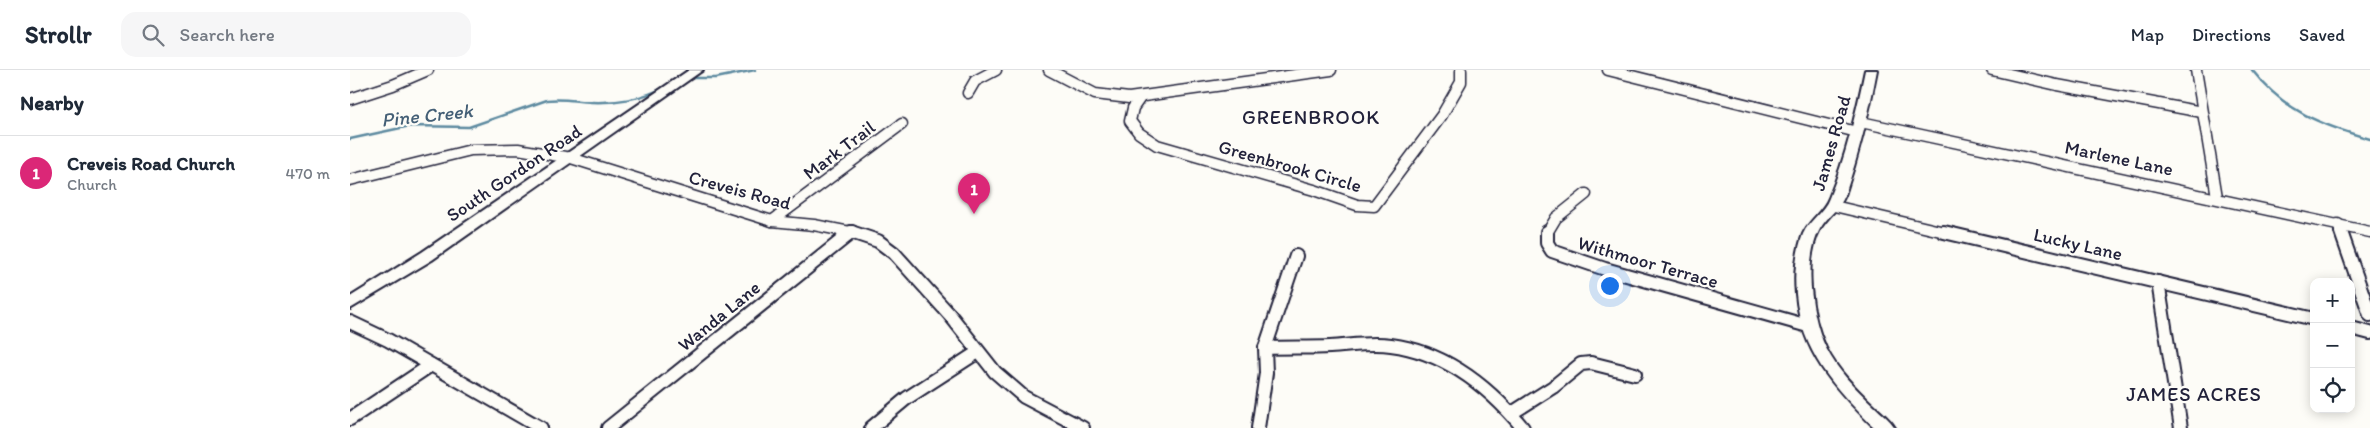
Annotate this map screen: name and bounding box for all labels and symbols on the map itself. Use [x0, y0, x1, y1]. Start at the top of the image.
street label: James Road [1806, 92, 1856, 193]
water label: Pine Creek [380, 98, 476, 132]
district label: GREENBROOK [1242, 105, 1380, 129]
street label: Mark Trail [798, 115, 880, 184]
street label: South Gordon Road [442, 119, 587, 227]
street label: Greenbrook Circle [1216, 135, 1364, 197]
street label: Marlene Lane [2063, 135, 2175, 181]
street label: Creveis Road [686, 165, 794, 215]
pin: 1 [958, 173, 990, 214]
street label: Lucky Lane [2031, 223, 2125, 265]
street label: Withmoor Terrace [1575, 231, 1721, 293]
your location [1597, 273, 1623, 299]
street label: Wanda Lane [673, 276, 765, 356]
district label: JAMES ACRES [2126, 382, 2262, 406]

